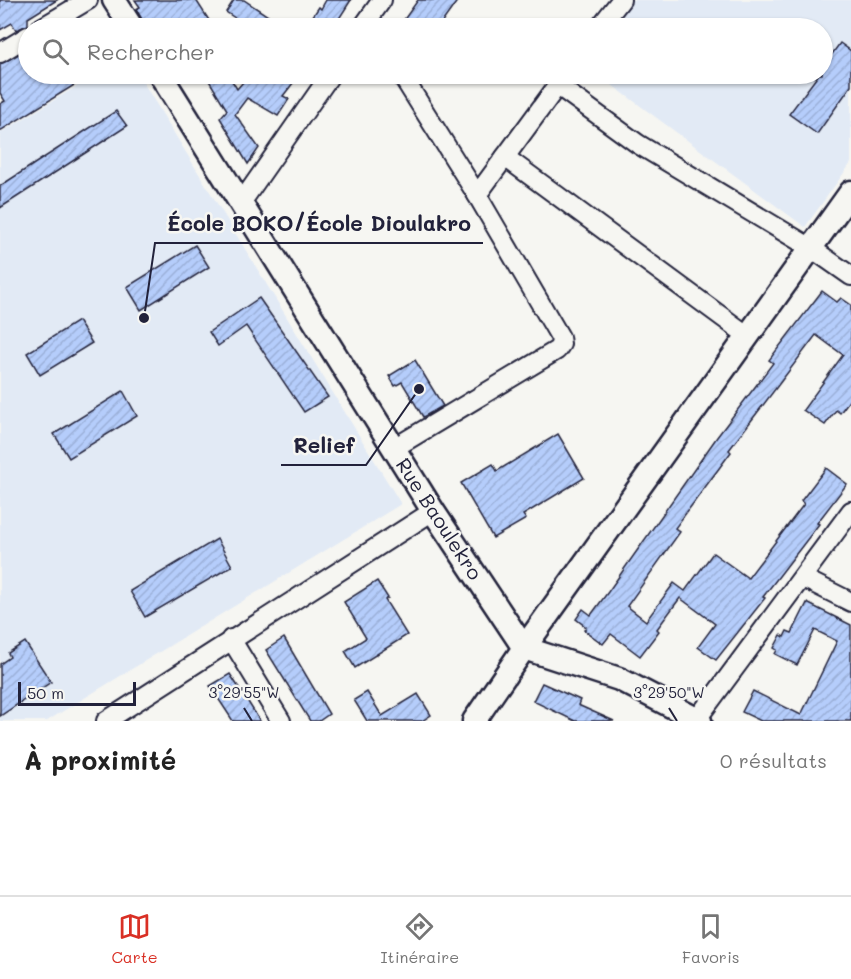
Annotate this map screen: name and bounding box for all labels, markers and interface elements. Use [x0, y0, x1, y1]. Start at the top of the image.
search box [18, 18, 833, 84]
icon: search [39, 35, 72, 68]
text: Rechercher [87, 37, 215, 66]
callout: École BOKO/École Dioulakro [155, 204, 483, 243]
text: École BOKO/École Dioulakro [167, 209, 471, 236]
callout: Relief [281, 426, 366, 465]
text: Relief [293, 431, 356, 458]
street label: Rue Baoulekro [391, 453, 489, 584]
scale bar [18, 679, 136, 706]
text: 50 m [27, 682, 64, 703]
text: 3°29'55"W [208, 682, 280, 702]
text: 3°29'50"W [633, 682, 705, 702]
text: À proximité [24, 743, 176, 777]
text: 0 résultats [720, 747, 827, 773]
tab: Carte [111, 910, 158, 967]
tab: Itinéraire [381, 910, 459, 967]
tab: Favoris [682, 910, 740, 967]

